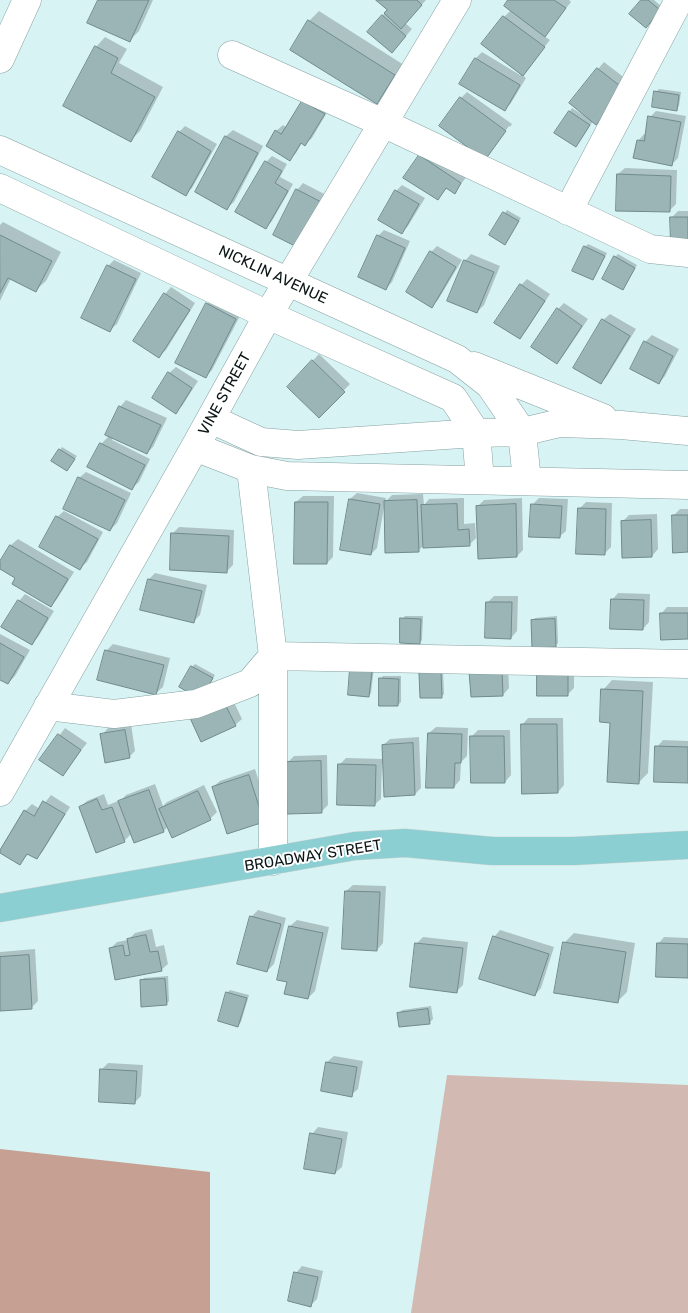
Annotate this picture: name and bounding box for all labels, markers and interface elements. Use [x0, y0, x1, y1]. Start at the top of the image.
street label: NICKLIN AVENUE [216, 242, 330, 308]
street label: VINE STREET [195, 350, 255, 438]
street label: BROADWAY STREET [243, 836, 383, 876]

